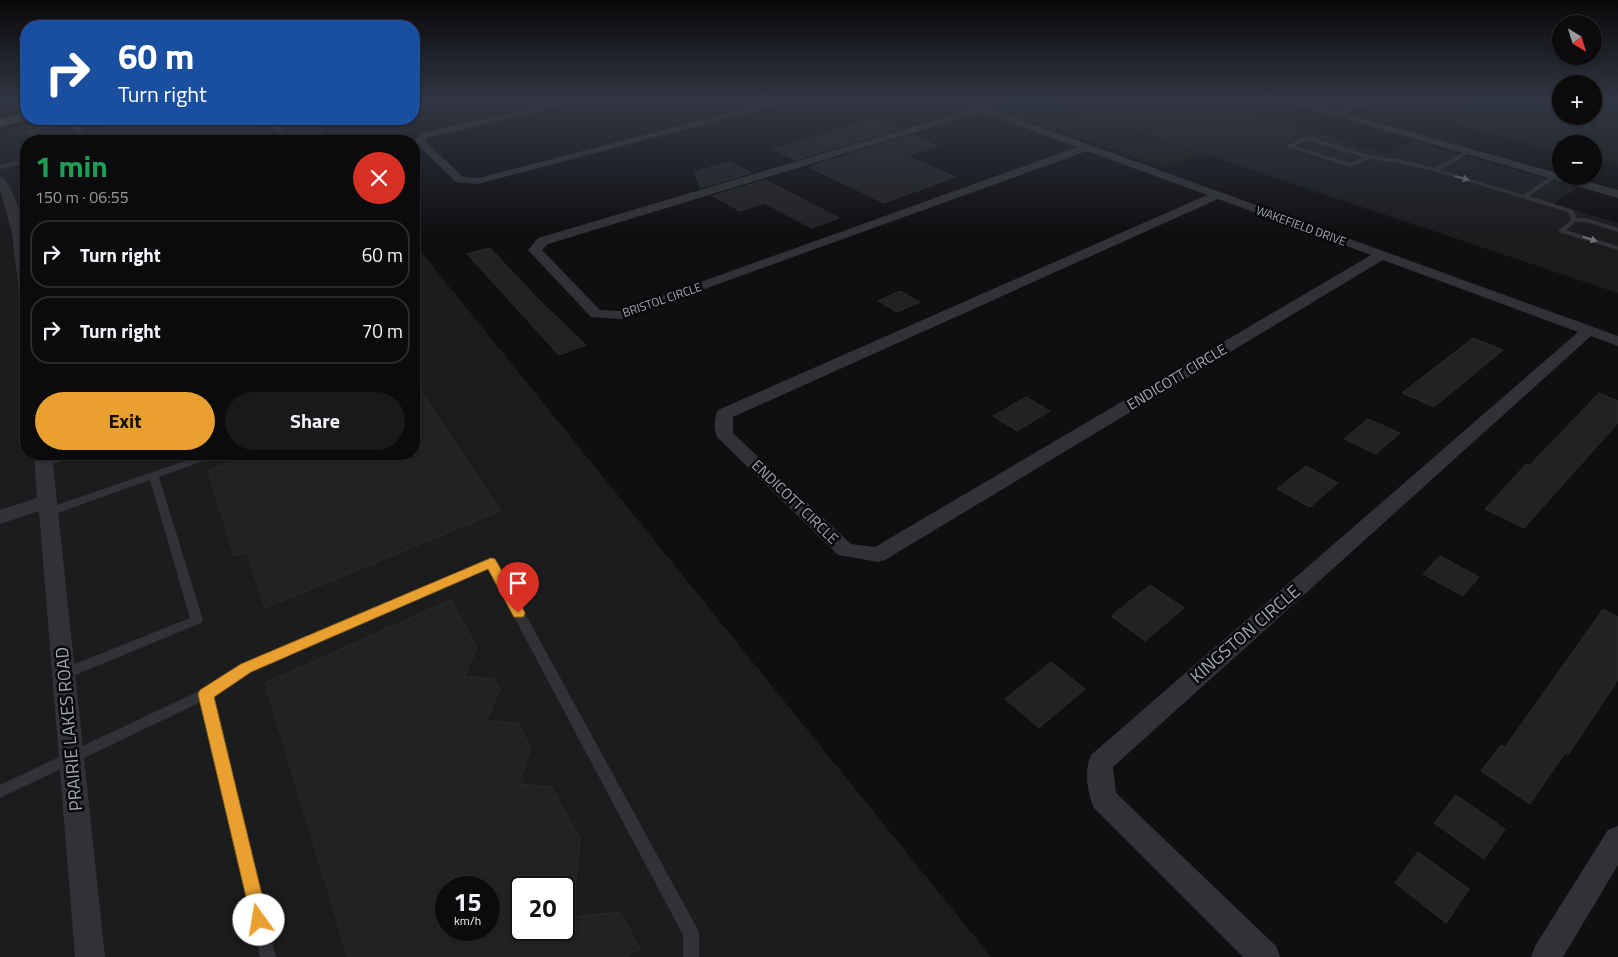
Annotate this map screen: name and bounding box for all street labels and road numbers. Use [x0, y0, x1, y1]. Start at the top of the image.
street label: WAKEFIELD DRIVE [1253, 200, 1349, 251]
street label: BRISTOL CIRCLE [620, 277, 704, 322]
street label: ENDICOTT CIRCLE [1122, 338, 1231, 416]
street label: ENDICOTT CIRCLE [747, 454, 844, 549]
street label: KINGSTON CIRCLE [1184, 578, 1306, 689]
street label: PRAIRIE LAKES ROAD [48, 646, 89, 812]

